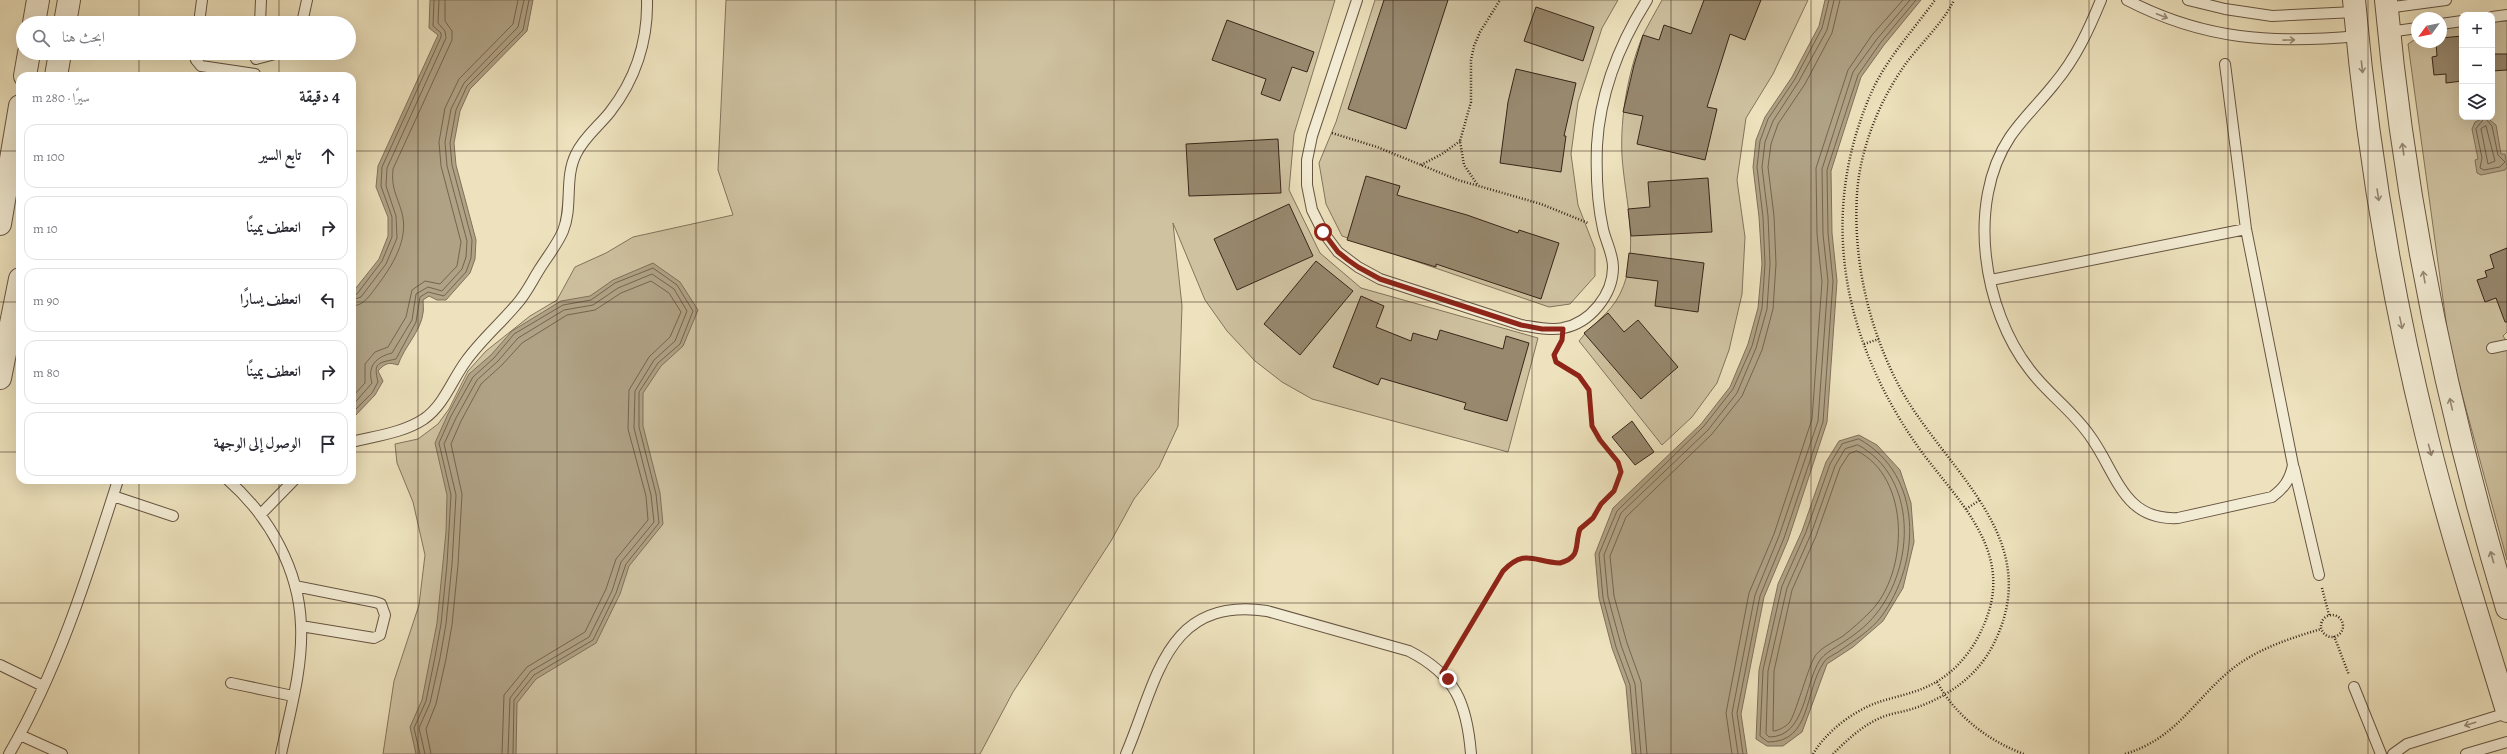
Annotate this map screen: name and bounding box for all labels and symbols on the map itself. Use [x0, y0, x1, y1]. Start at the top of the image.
one-way arrow [2156, 12, 2168, 20]
north arrow [2411, 12, 2447, 48]
one-way arrow [2282, 36, 2295, 44]
one-way arrow [2358, 60, 2365, 73]
one-way arrow [2400, 143, 2407, 156]
one-way arrow [2374, 189, 2382, 202]
route start [1314, 223, 1332, 241]
one-way arrow [2420, 271, 2428, 284]
one-way arrow [2398, 317, 2406, 330]
one-way arrow [2447, 398, 2455, 411]
one-way arrow [2427, 443, 2434, 456]
one-way arrow [2488, 551, 2495, 564]
route end [1439, 670, 1457, 688]
one-way arrow [2464, 721, 2476, 729]

